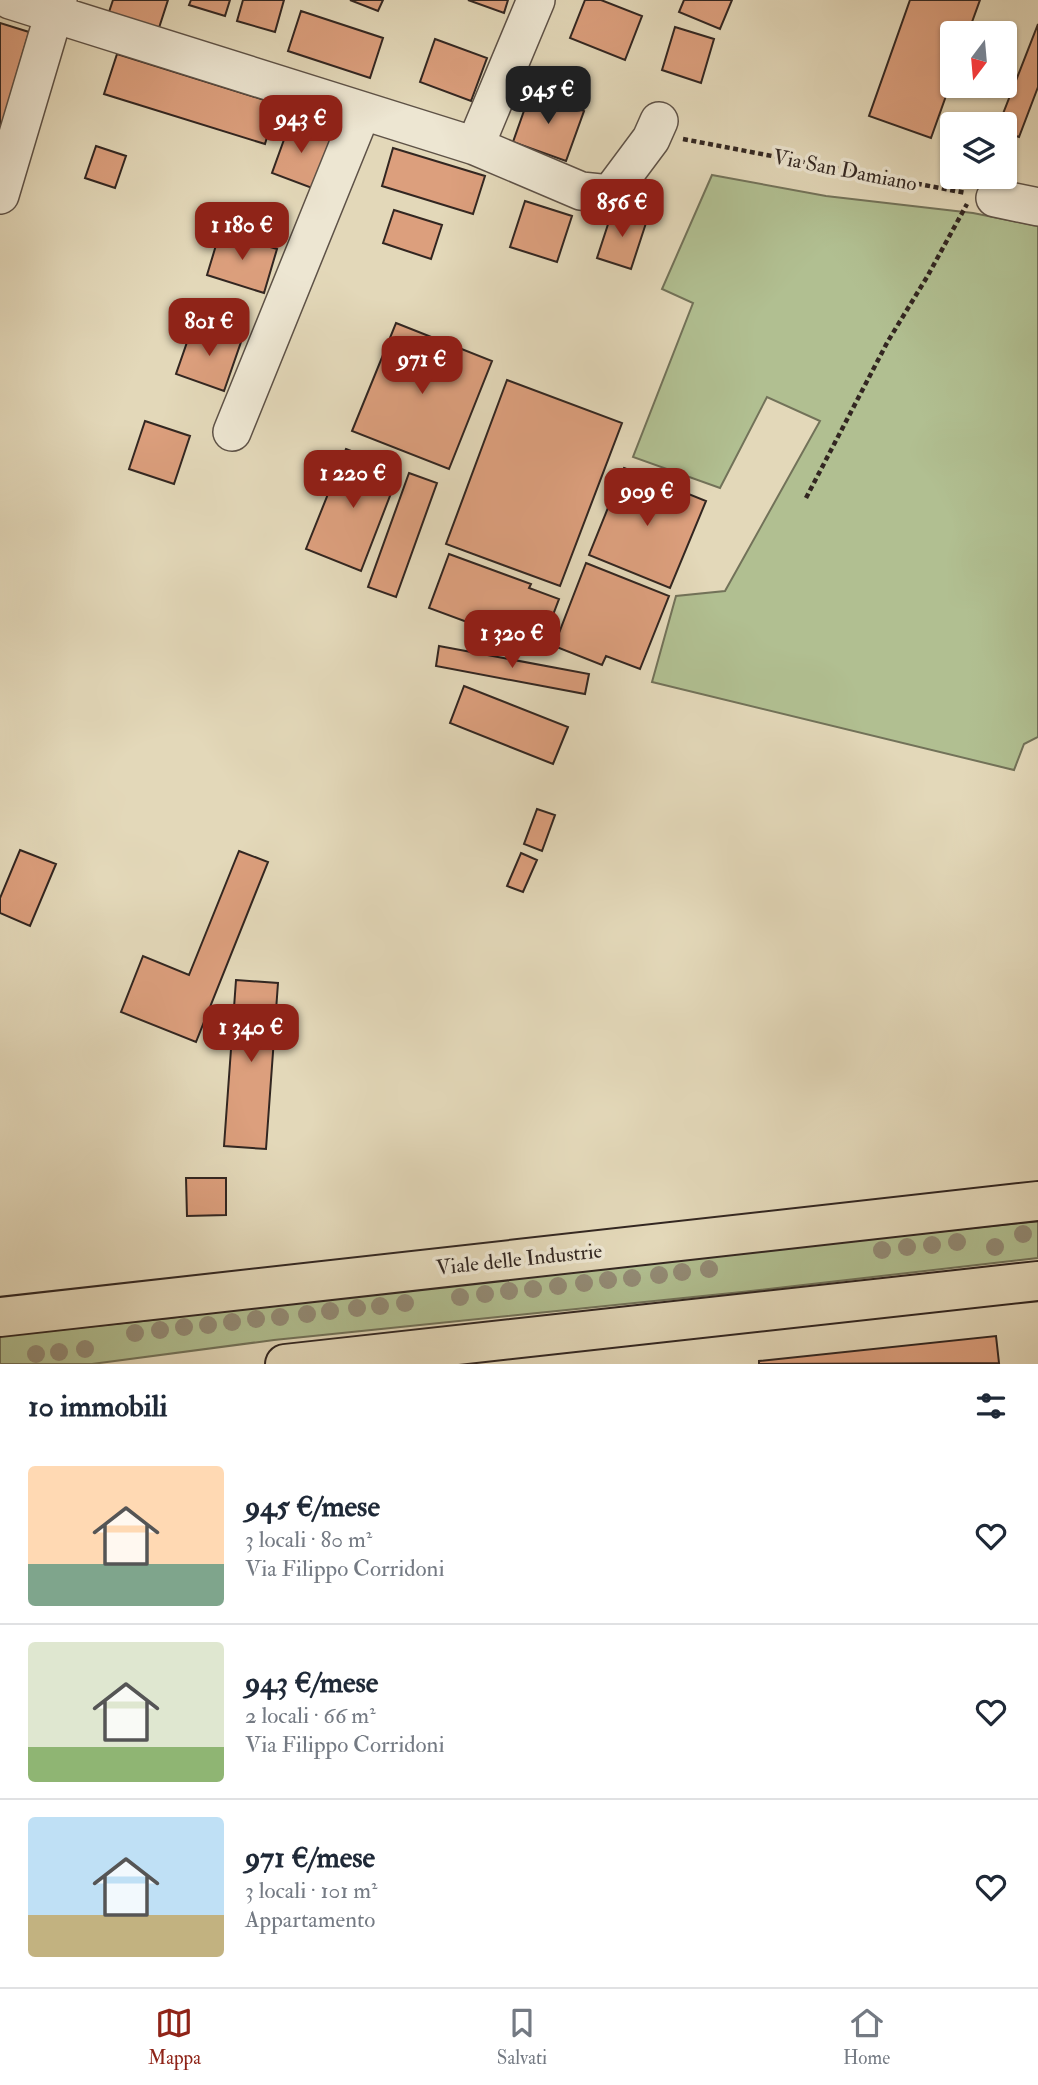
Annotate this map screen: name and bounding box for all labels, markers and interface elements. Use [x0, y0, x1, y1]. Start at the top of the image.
north arrow [940, 21, 1017, 98]
map controls [940, 21, 1017, 189]
pin: 945 € [499, 66, 597, 126]
text: 945 € [522, 74, 574, 103]
pin: 943 € [252, 96, 350, 155]
text: 943 € [275, 103, 327, 132]
button: layers [940, 112, 1017, 189]
street label: Via San Damiano [771, 143, 919, 198]
pin: 856 € [573, 180, 671, 239]
text: 856 € [597, 187, 647, 216]
pin: 1 180 € [177, 202, 307, 262]
text: 1 180 € [211, 210, 273, 239]
pin: 801 € [160, 298, 258, 358]
text: 801 € [185, 306, 233, 335]
pin: 971 € [373, 336, 471, 396]
text: 971 € [398, 344, 446, 373]
pin: 1 220 € [288, 450, 418, 510]
text: 1 220 € [320, 458, 386, 487]
pin: 909 € [598, 468, 696, 528]
text: 909 € [620, 476, 674, 505]
pin: 1 320 € [447, 610, 577, 670]
text: 1 320 € [480, 618, 544, 647]
pin: 1 340 € [186, 1004, 316, 1064]
text: 1 340 € [219, 1012, 283, 1041]
street label: Viale delle Industrie [435, 1237, 604, 1282]
icon: filters [972, 1387, 1010, 1425]
text: 10 immobili [28, 1388, 167, 1425]
text: 945 €/mese [245, 1488, 380, 1525]
icon: home [84, 1494, 168, 1578]
icon: heart [972, 1517, 1010, 1555]
text: 3 locali · 80 m² [245, 1525, 372, 1554]
text: Via Filippo Corridoni [245, 1554, 445, 1583]
text: 943 €/mese [245, 1664, 378, 1701]
icon: home [84, 1670, 168, 1754]
icon: heart [972, 1693, 1010, 1731]
text: 2 locali · 66 m² [245, 1701, 376, 1730]
text: Via Filippo Corridoni [245, 1730, 445, 1759]
text: 971 €/mese [245, 1839, 375, 1876]
icon: home [84, 1845, 168, 1929]
icon: heart [972, 1868, 1010, 1906]
text: 3 locali · 101 m² [245, 1876, 378, 1905]
text: Appartamento [245, 1905, 375, 1934]
tab: Mappa [148, 2004, 201, 2070]
tab: Salvati [497, 2004, 547, 2070]
tab: Home [843, 2004, 890, 2070]

